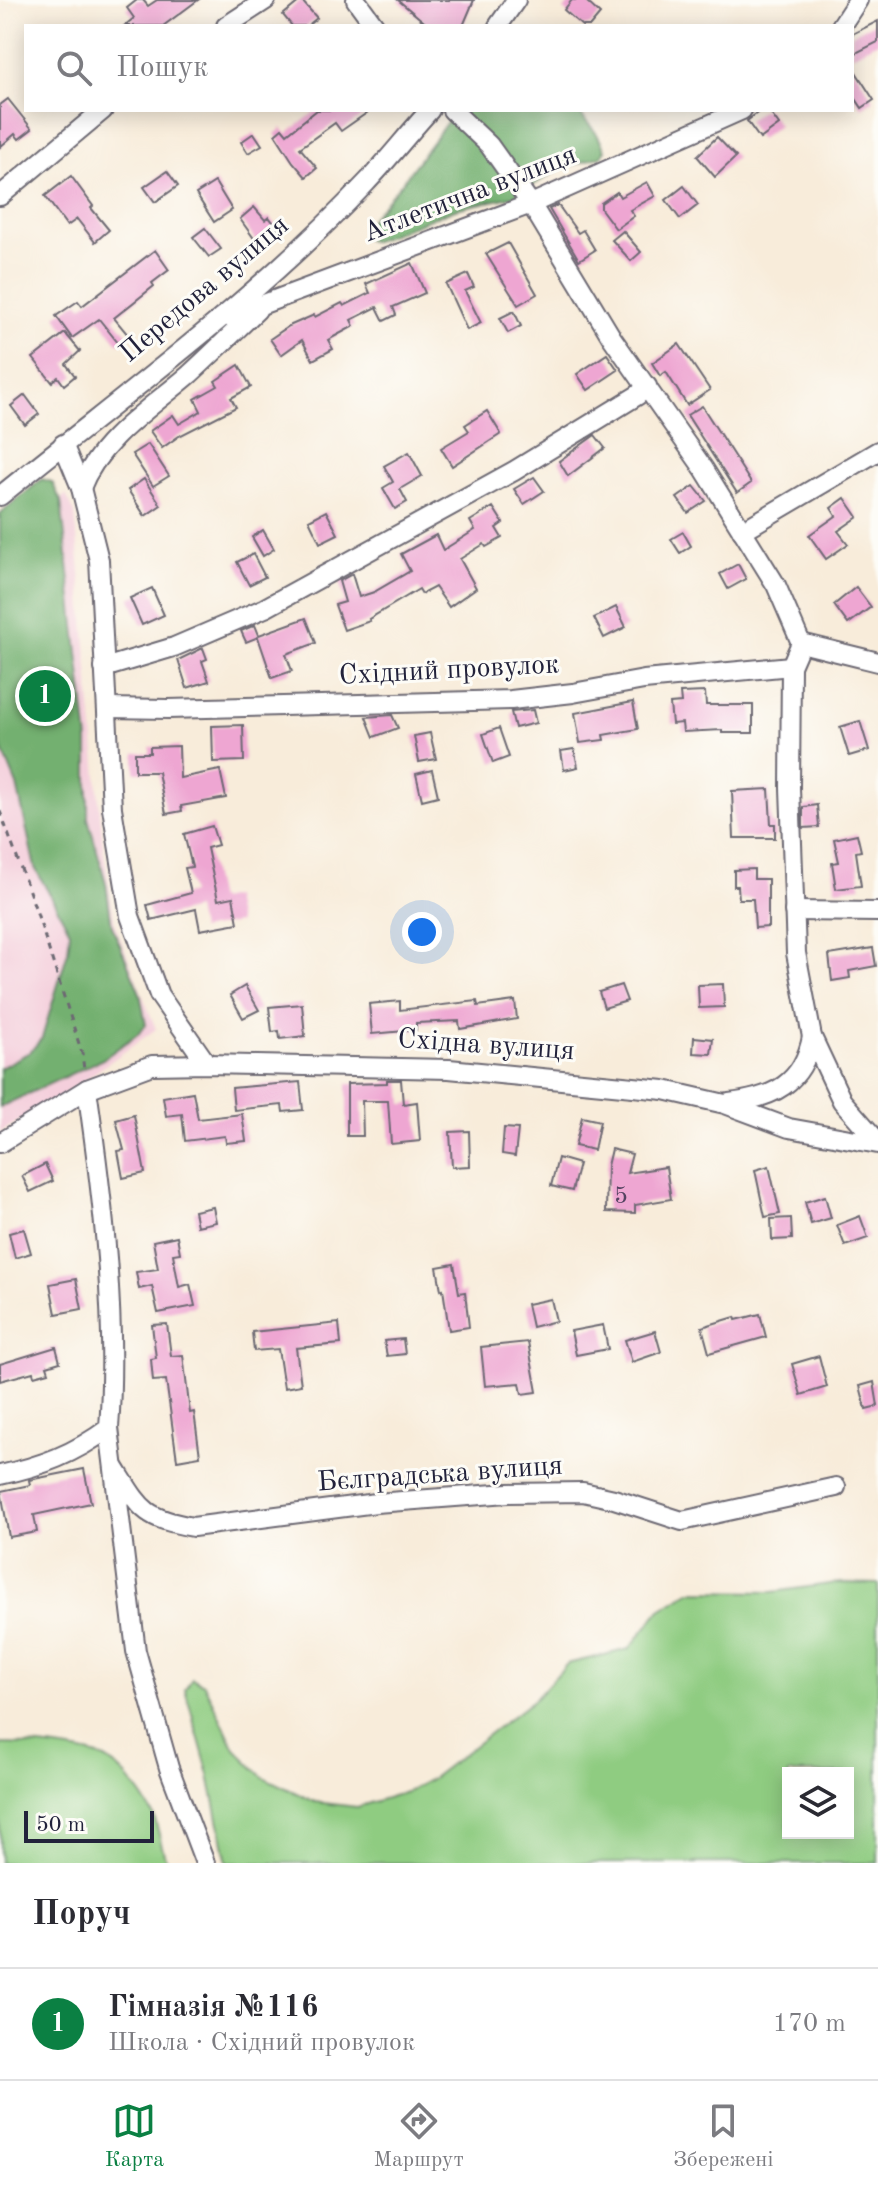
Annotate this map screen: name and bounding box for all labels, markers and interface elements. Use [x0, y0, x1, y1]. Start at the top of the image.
search box [24, 24, 854, 112]
icon: search [52, 46, 96, 90]
text: Пошук [116, 53, 208, 83]
street label: Атлетична вулиця [359, 141, 581, 249]
street label: Передова вулиця [115, 212, 295, 368]
street label: Східний провулок [338, 651, 560, 691]
pin: 1 [19, 666, 71, 726]
your location [402, 912, 442, 952]
street label: Східна вулиця [397, 1026, 575, 1066]
house number: 5 [614, 1185, 628, 1209]
street label: Бєлградська вулиця [316, 1452, 564, 1498]
map controls [782, 1767, 854, 1839]
button: layers [782, 1767, 854, 1839]
scale bar [24, 1807, 154, 1843]
text: 50 m [36, 1814, 85, 1836]
text: Поруч [32, 1898, 131, 1932]
text: Гімназія №116 [108, 1993, 318, 2023]
text: 1 [50, 2011, 66, 2037]
text: 170 m [773, 2011, 846, 2037]
text: Школа · Східний провулок [108, 2030, 415, 2056]
tab: Карта [105, 2099, 164, 2174]
tab: Маршрут [373, 2099, 464, 2174]
tab: Збережені [673, 2099, 773, 2174]

